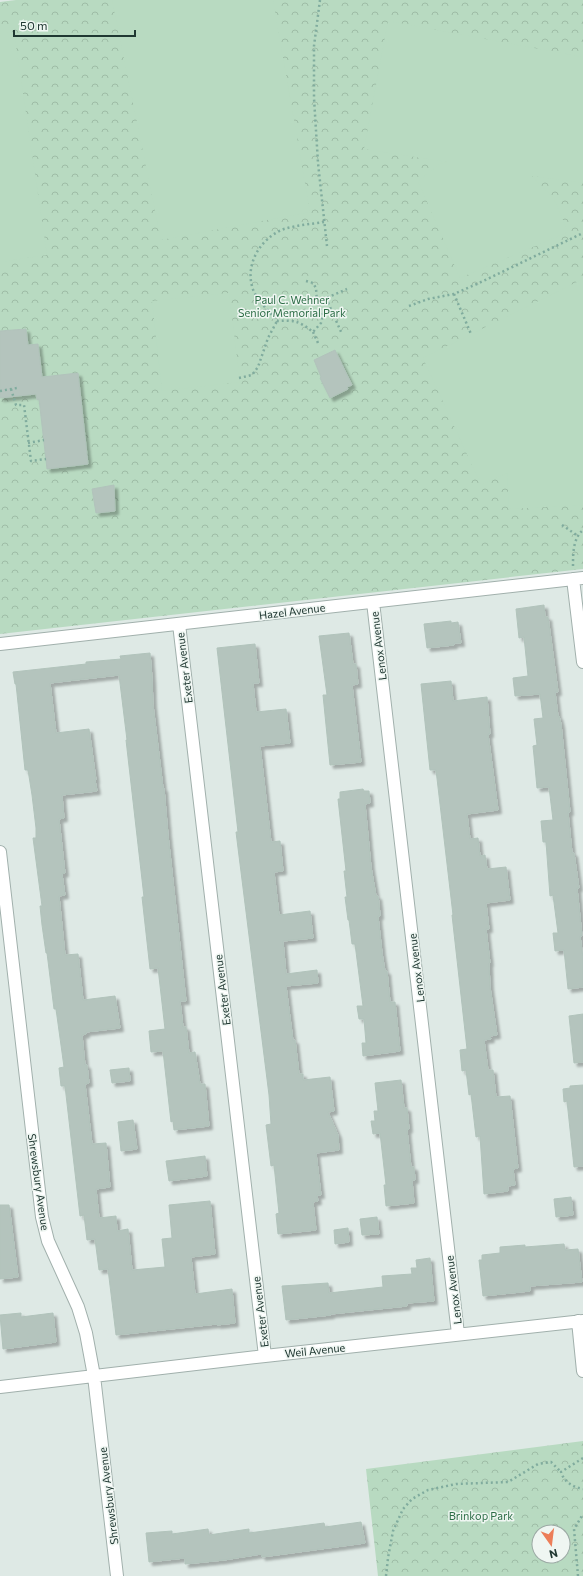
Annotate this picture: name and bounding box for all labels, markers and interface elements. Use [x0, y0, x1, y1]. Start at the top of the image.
scale bar [14, 12, 135, 38]
text: 50 m [20, 18, 48, 32]
park label: Paul C. Wehner Senior Memorial Park [238, 293, 346, 319]
street label: Hazel Avenue [258, 600, 326, 622]
street label: Lenox Avenue [367, 611, 389, 681]
street label: Exeter Avenue [173, 632, 195, 704]
street label: Lenox Avenue [405, 933, 427, 1003]
street label: Exeter Avenue [211, 954, 233, 1026]
street label: Shrewsbury Avenue [26, 1133, 52, 1232]
street label: Lenox Avenue [442, 1255, 464, 1325]
street label: Exeter Avenue [249, 1276, 271, 1348]
street label: Weil Avenue [284, 1340, 346, 1360]
street label: Shrewsbury Avenue [96, 1446, 120, 1545]
park label: Brinkop Park [449, 1509, 513, 1522]
north arrow [531, 1524, 571, 1564]
text: N [548, 1547, 559, 1561]

